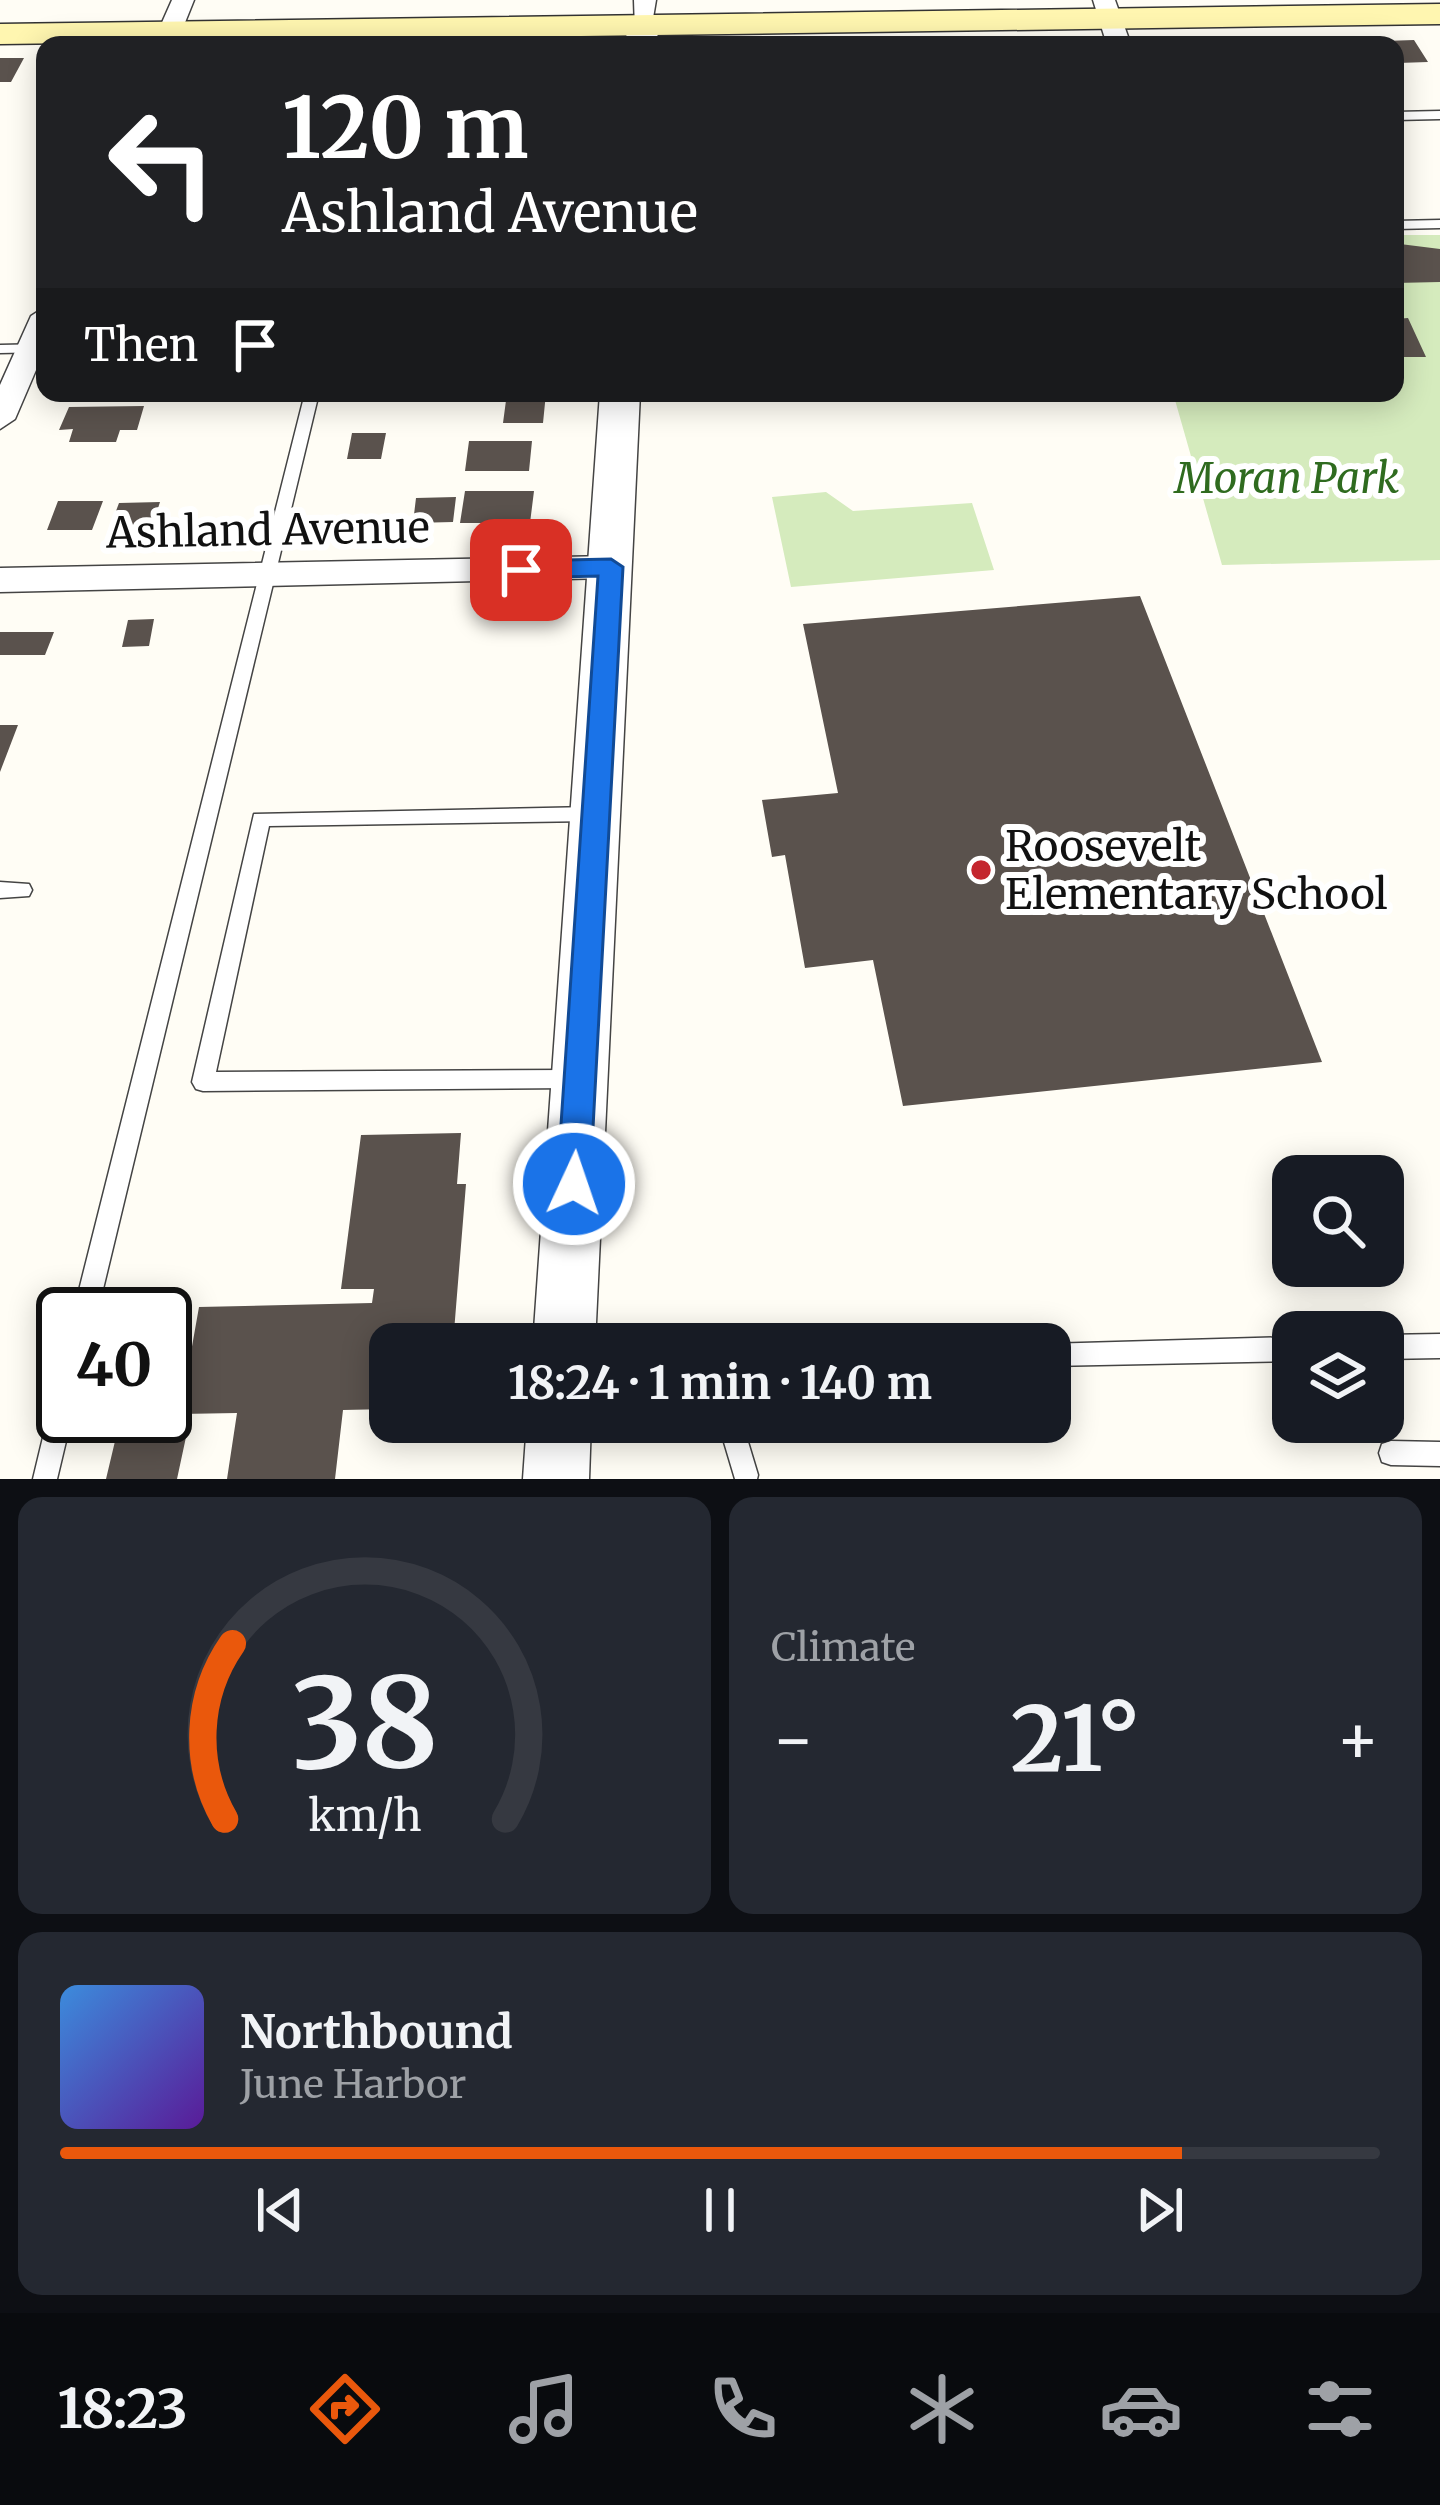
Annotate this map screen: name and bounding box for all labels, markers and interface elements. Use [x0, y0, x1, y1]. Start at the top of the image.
text: 120 m [282, 75, 529, 181]
icon: left [84, 84, 240, 240]
text: Ashland Avenue [282, 179, 698, 247]
icon: arrive [222, 312, 288, 378]
text: Then [84, 317, 198, 373]
park label: Moran Park [1173, 452, 1399, 504]
street label: Ashland Avenue [105, 501, 430, 559]
pin [470, 519, 572, 621]
icon: arrive [488, 537, 554, 603]
place label: Roosevelt Elementary School [1005, 820, 1388, 920]
marker: Roosevelt Elementary School [968, 857, 994, 883]
position arrow [511, 1121, 637, 1247]
map controls [1272, 1155, 1404, 1443]
button: search [1272, 1155, 1404, 1287]
speed limit sign: 40 [36, 1287, 192, 1443]
button: layers [1272, 1311, 1404, 1443]
text: 18:24 · 1 min · 140 m [508, 1355, 932, 1411]
text: Climate [771, 1623, 915, 1672]
text: 38 [291, 1645, 438, 1802]
text: 21° [1010, 1682, 1141, 1796]
text: − [771, 1698, 815, 1781]
text: + [1336, 1698, 1380, 1781]
text: km/h [308, 1788, 421, 1842]
text: Northbound [240, 2004, 513, 2060]
text: June Harbor [240, 2060, 466, 2109]
icon: previous [247, 2177, 313, 2243]
icon: pause [687, 2177, 753, 2243]
icon: next [1127, 2177, 1193, 2243]
icon: directions [303, 2367, 387, 2451]
icon: music [502, 2367, 586, 2451]
icon: phone [701, 2367, 785, 2451]
icon: climate [900, 2367, 984, 2451]
icon: car [1099, 2367, 1183, 2451]
icon: filters [1298, 2367, 1382, 2451]
text: 18:23 [58, 2375, 188, 2443]

